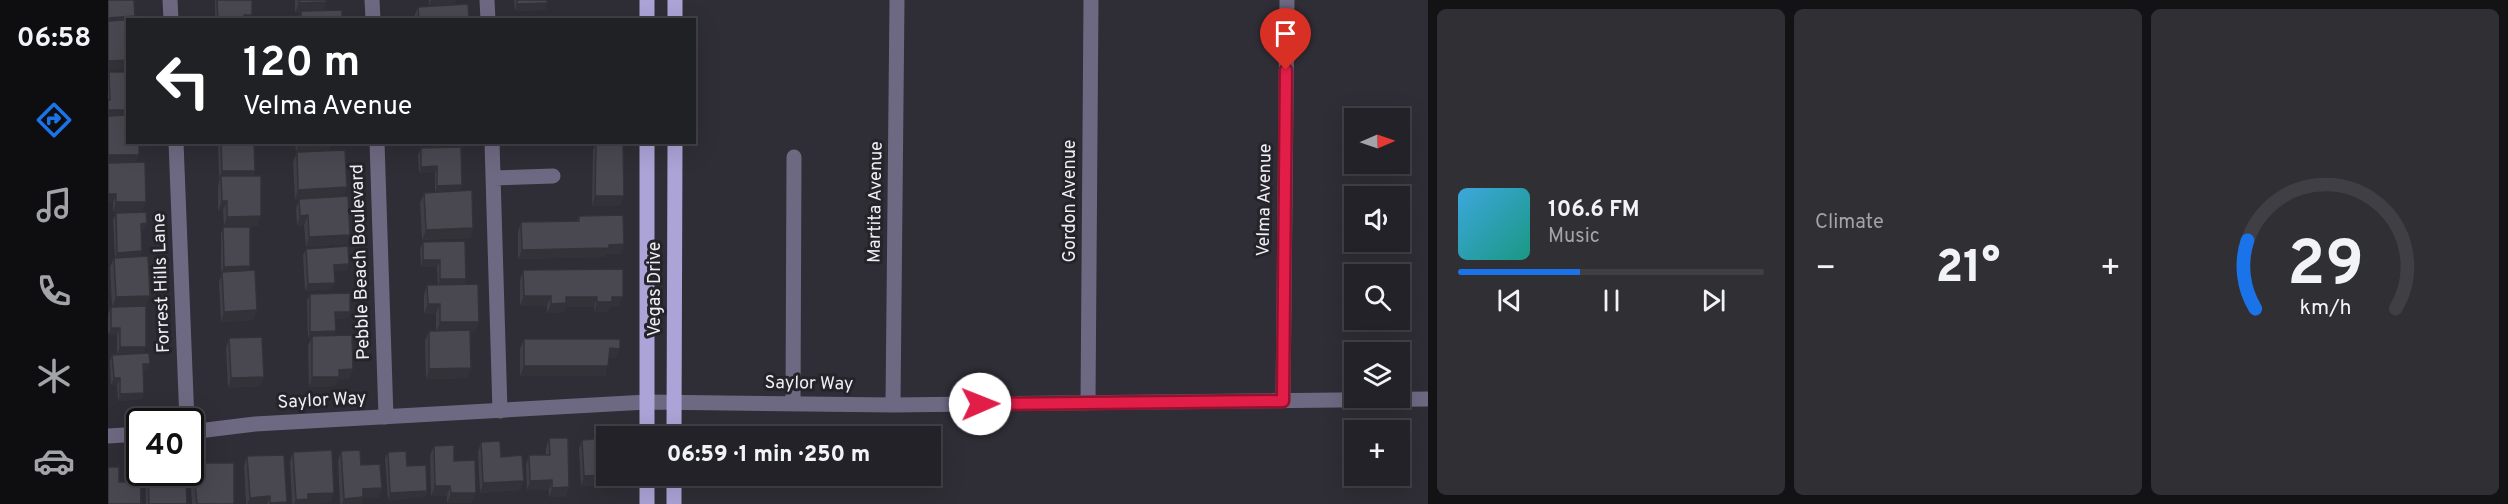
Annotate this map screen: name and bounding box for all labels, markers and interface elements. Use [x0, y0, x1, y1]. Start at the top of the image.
pin [1260, 8, 1311, 70]
icon: arrive [1269, 17, 1302, 50]
text: 06:58 [17, 22, 91, 56]
text: 120 m [243, 38, 360, 91]
icon: left [144, 42, 222, 120]
text: Velma Avenue [243, 90, 412, 124]
icon: directions [33, 99, 75, 141]
north arrow [1344, 108, 1410, 174]
map controls [1344, 108, 1410, 486]
street label: Gordon Avenue [1059, 140, 1082, 262]
street label: Martita Avenue [863, 141, 889, 263]
street label: Velma Avenue [1253, 143, 1277, 257]
street label: Pebble Beach Boulevard [346, 164, 376, 360]
icon: music [33, 184, 75, 226]
button: sound [1344, 186, 1410, 252]
text: 106.6 FM [1548, 197, 1640, 224]
text: Climate [1815, 210, 1884, 236]
street label: Forrest Hills Lane [148, 213, 176, 353]
text: Music [1548, 224, 1600, 250]
text: 29 [2287, 228, 2363, 307]
street label: Vegas Drive [644, 241, 667, 337]
text: 21° [1936, 241, 2000, 298]
text: − [1815, 249, 1836, 291]
text: + [2100, 249, 2121, 291]
button: search [1344, 264, 1410, 330]
icon: phone [33, 270, 75, 312]
icon: previous [1493, 284, 1526, 317]
icon: pause [1595, 284, 1628, 317]
icon: next [1697, 284, 1730, 317]
text: km/h [2299, 295, 2351, 322]
button: layers [1344, 342, 1410, 408]
icon: climate [33, 355, 75, 397]
street label: Saylor Way [764, 372, 854, 396]
position arrow [948, 372, 1012, 436]
street label: Saylor Way [277, 387, 367, 415]
speed limit sign: 40 [126, 408, 204, 486]
button: + [1344, 420, 1410, 486]
icon: car [33, 440, 75, 482]
text: 06:59 · 1 min · 250 m [667, 442, 870, 469]

